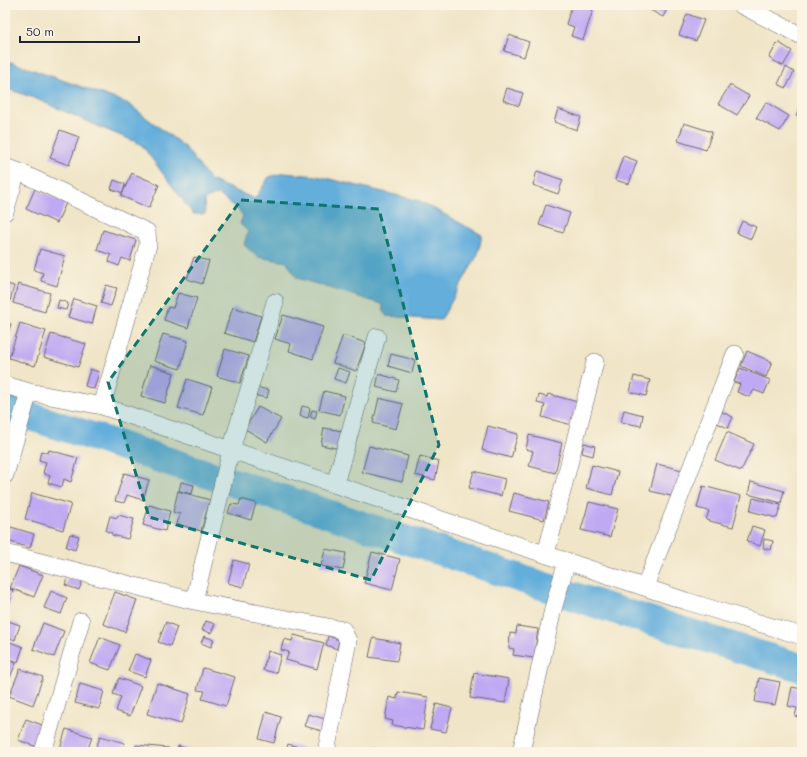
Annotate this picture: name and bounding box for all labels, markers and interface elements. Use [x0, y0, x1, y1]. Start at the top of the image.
scale bar [20, 18, 139, 44]
text: 50 m [26, 23, 54, 39]

